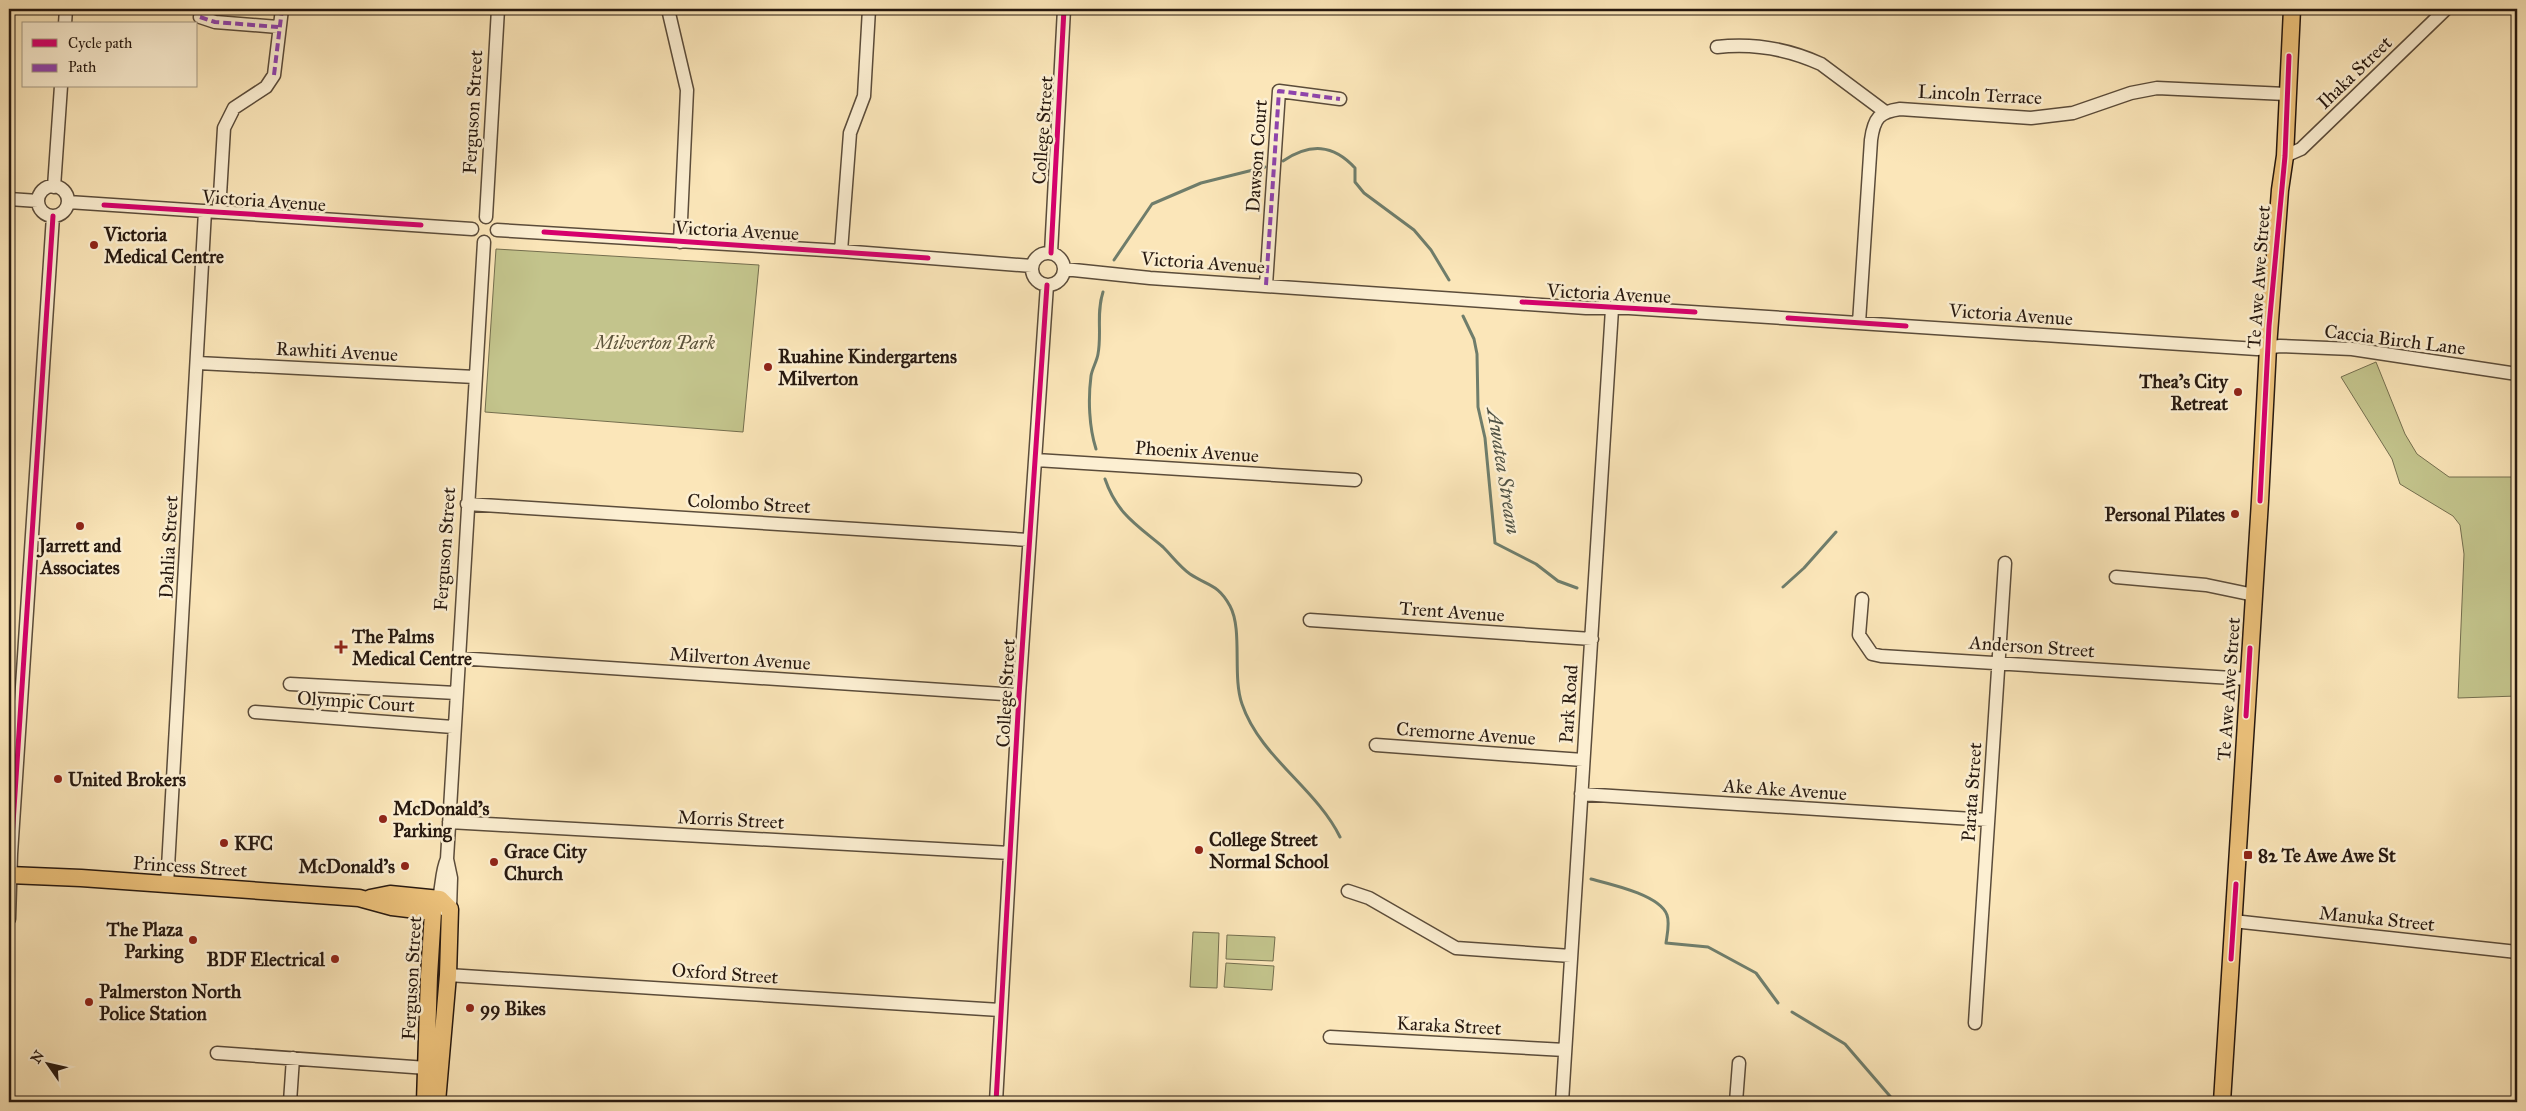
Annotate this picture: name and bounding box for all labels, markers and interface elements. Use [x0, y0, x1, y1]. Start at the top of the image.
legend [22, 22, 198, 88]
street label: Ihaka Street [2312, 31, 2397, 114]
text: Cycle path [68, 34, 133, 52]
street label: Ferguson Street [458, 49, 488, 175]
text: Path [68, 58, 97, 76]
street label: College Street [1027, 75, 1059, 185]
street label: Lincoln Terrace [1917, 80, 2043, 109]
street label: Dawson Court [1241, 99, 1272, 213]
street label: Victoria Avenue [200, 185, 327, 216]
street label: Te Awe Awe Street [2242, 204, 2275, 350]
street label: Victoria Avenue [673, 216, 800, 245]
place label: Victoria Medical Centre [103, 223, 224, 268]
marker: Victoria Medical Centre [88, 239, 100, 251]
street label: Victoria Avenue [1139, 247, 1266, 278]
street label: Victoria Avenue [1545, 279, 1672, 308]
street label: Victoria Avenue [1947, 299, 2074, 330]
street label: Caccia Birch Lane [2323, 319, 2467, 360]
park label: Milverton Park [593, 331, 716, 354]
street label: Rawhiti Avenue [275, 337, 399, 366]
place label: Ruahine Kindergartens Milverton [778, 345, 957, 390]
marker: Ruahine Kindergartens Milverton [762, 361, 774, 373]
place label: Thea's City Retreat [2138, 370, 2229, 415]
marker: Thea's City Retreat [2232, 386, 2244, 398]
water label: Awatea Stream [1482, 404, 1526, 536]
street label: Phoenix Avenue [1134, 436, 1260, 467]
street label: Ferguson Street [429, 486, 461, 612]
street label: Colombo Street [687, 489, 811, 518]
street label: Dahlia Street [154, 495, 183, 599]
place label: Personal Pilates [2105, 503, 2225, 526]
marker: Personal Pilates [2229, 508, 2241, 520]
marker: Jarrett and Associates [74, 520, 86, 532]
place label: Jarrett and Associates [36, 534, 122, 579]
street label: Trent Avenue [1399, 596, 1505, 627]
street label: Te Awe Awe Street [2212, 616, 2245, 762]
place label: The Palms Medical Centre [351, 625, 472, 670]
street label: Anderson Street [1967, 631, 2096, 662]
street label: College Street [991, 638, 1021, 748]
marker: The Palms Medical Centre [334, 640, 348, 654]
street label: Milverton Avenue [669, 642, 811, 675]
street label: Park Road [1554, 663, 1583, 744]
street label: Olympic Court [297, 686, 416, 717]
street label: Cremorne Avenue [1395, 717, 1537, 750]
street label: Parata Street [1957, 741, 1986, 843]
place label: United Brokers [68, 768, 186, 791]
marker: United Brokers [52, 773, 64, 785]
street label: Ake Ake Avenue [1721, 774, 1848, 805]
place label: McDonald's Parking [393, 797, 490, 843]
street label: Morris Street [677, 805, 785, 834]
marker: McDonald's Parking [377, 813, 389, 825]
place label: College Street Normal School [1209, 828, 1330, 873]
place label: KFC [234, 832, 273, 855]
marker: KFC [218, 837, 230, 849]
place label: Grace City Church [504, 840, 588, 885]
marker: College Street Normal School [1193, 844, 1205, 856]
place label: 82 Te Awe Awe St [2258, 844, 2396, 867]
marker: 82 Te Awe Awe St [2242, 849, 2254, 861]
street label: Princess Street [132, 851, 248, 882]
place label: McDonald's [299, 855, 395, 878]
marker: Grace City Church [488, 856, 500, 868]
marker: McDonald's [399, 860, 411, 872]
street label: Manuka Street [2318, 901, 2436, 936]
street label: Ferguson Street [397, 915, 427, 1041]
place label: The Plaza Parking [106, 918, 184, 964]
marker: The Plaza Parking [187, 934, 199, 946]
place label: BDF Electrical [206, 948, 326, 971]
marker: BDF Electrical [329, 953, 341, 965]
street label: Oxford Street [671, 958, 779, 989]
place label: Palmerston North Police Station [99, 980, 242, 1025]
marker: Palmerston North Police Station [83, 996, 95, 1008]
place label: 99 Bikes [480, 997, 546, 1021]
marker: 99 Bikes [464, 1002, 476, 1014]
street label: Karaka Street [1396, 1011, 1502, 1040]
north arrow [22, 1038, 72, 1088]
text: N [27, 1047, 48, 1067]

